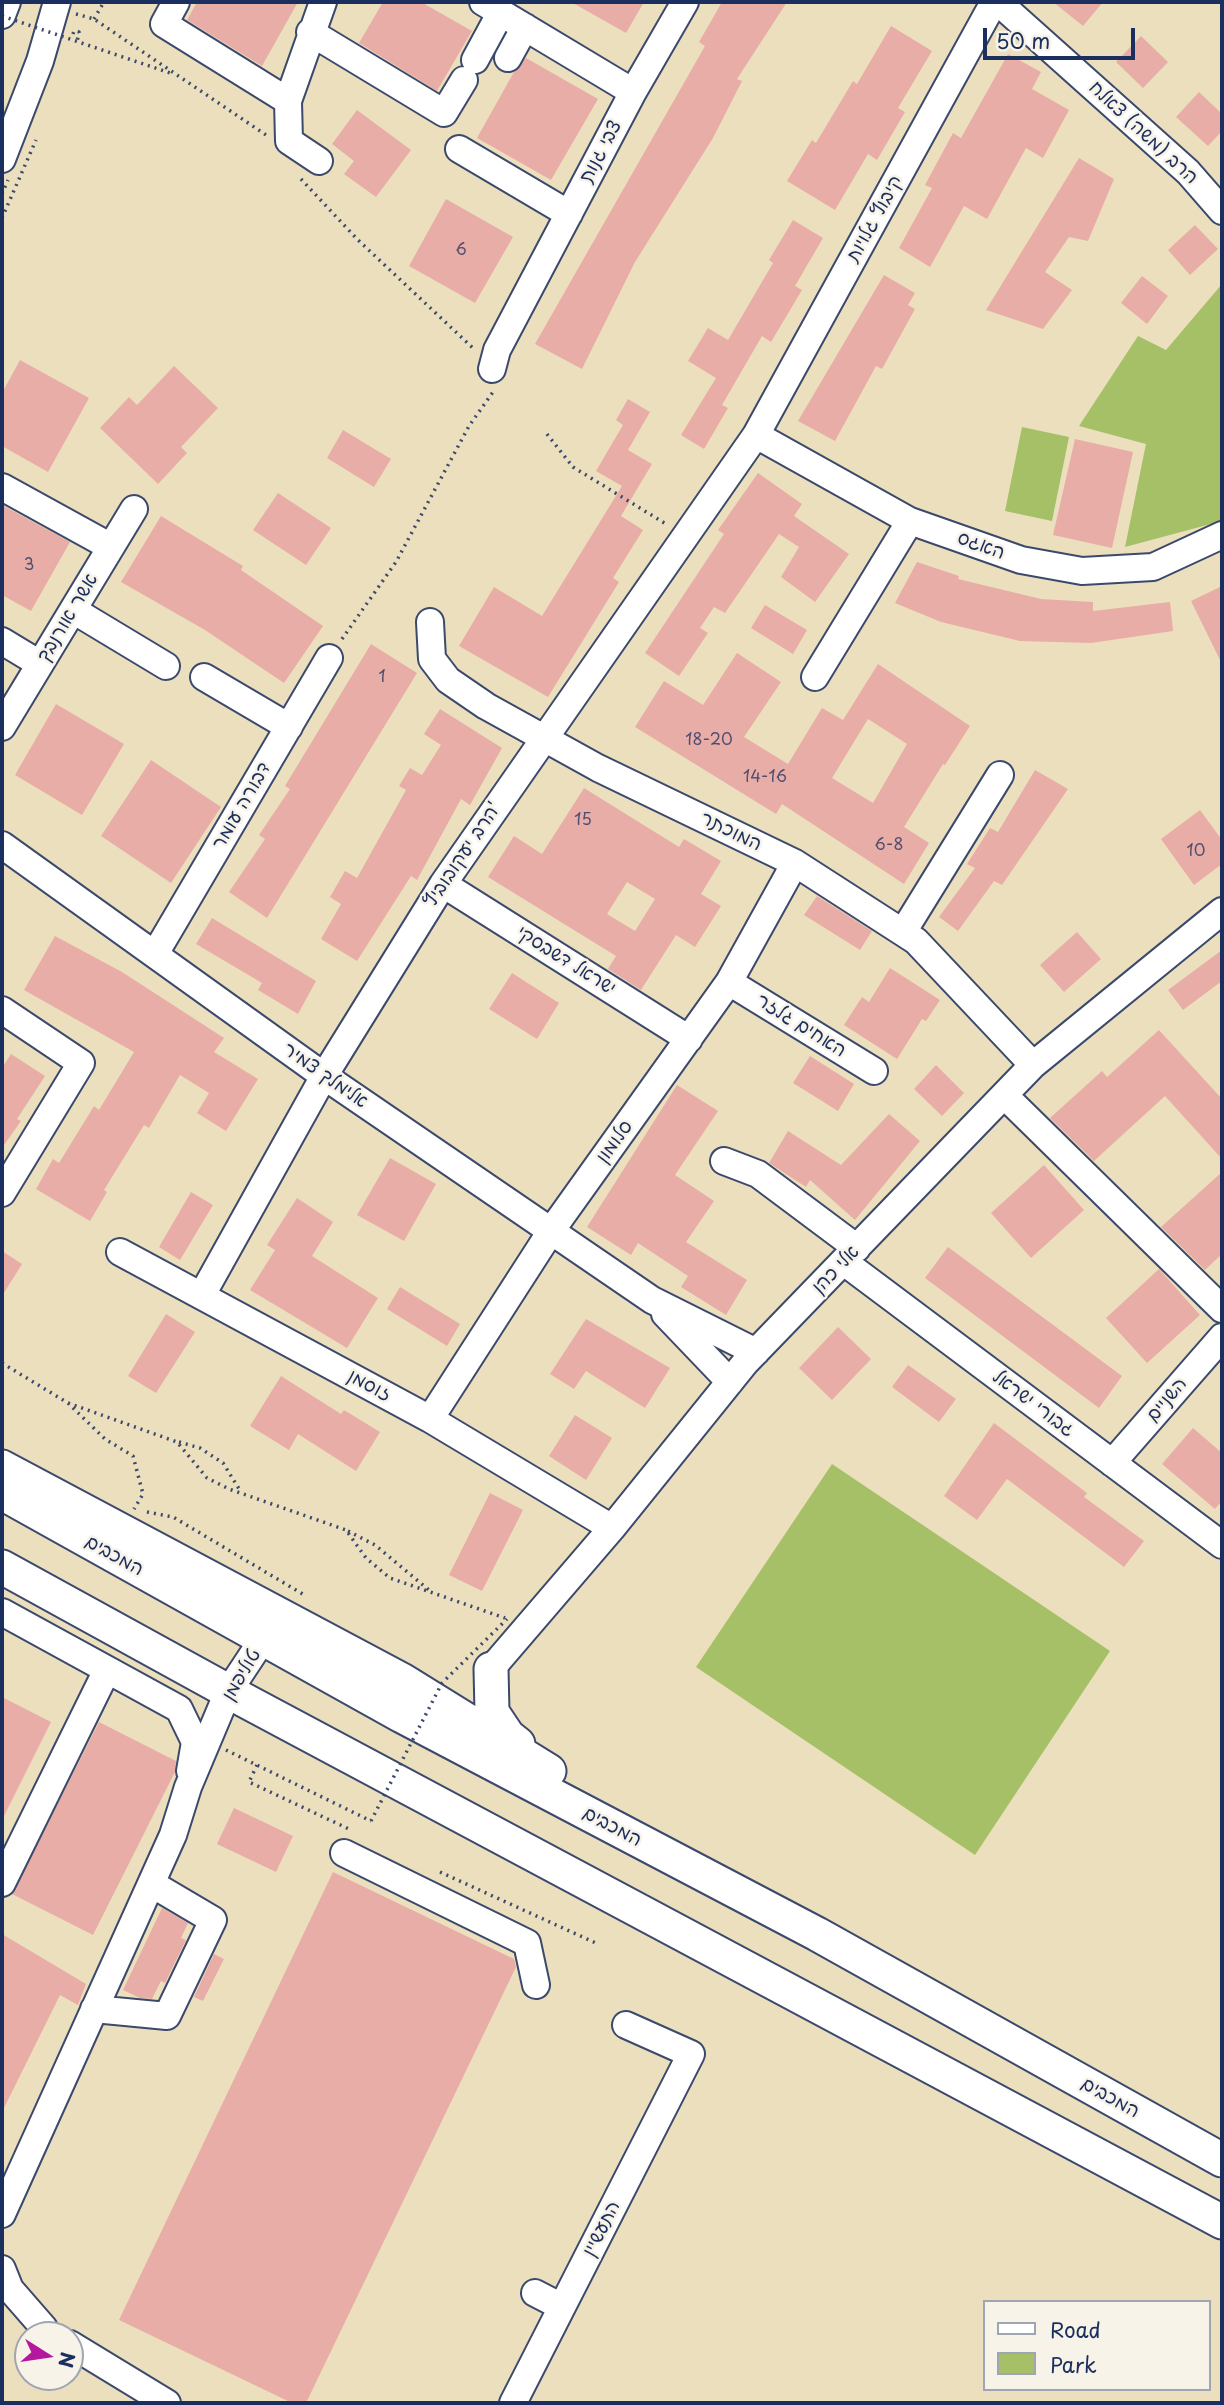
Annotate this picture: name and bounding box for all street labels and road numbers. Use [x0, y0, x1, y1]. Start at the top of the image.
street label: הרב (משה) צאלח [1084, 77, 1202, 189]
street label: צבי גנות [575, 117, 627, 187]
street label: קיבוץ גלויות [842, 172, 908, 266]
street label: האגס [954, 527, 1008, 565]
street label: אשר אורנבך [33, 570, 103, 666]
street label: דבורה עומר [208, 758, 276, 854]
street label: הרב יעקובוביץ' [420, 798, 506, 912]
street label: המוכתר [697, 807, 765, 857]
street label: ישראל דשבסקי [512, 921, 620, 1001]
street label: האחים גלזר [752, 989, 850, 1063]
street label: אלימלך צמיר [278, 1038, 372, 1114]
street label: סלומון [592, 1116, 638, 1168]
street label: אלי כהן [808, 1241, 864, 1299]
street label: זוסמן [343, 1365, 395, 1407]
street label: גבורי ישראל [987, 1366, 1079, 1442]
street label: השניים [1142, 1373, 1192, 1427]
street label: המכבים [81, 1531, 147, 1581]
street label: טוליפמן [218, 1645, 266, 1705]
street label: המכבים [579, 1802, 645, 1852]
street label: המכבים [1077, 2073, 1143, 2123]
street label: התעשיין [578, 2197, 626, 2261]

